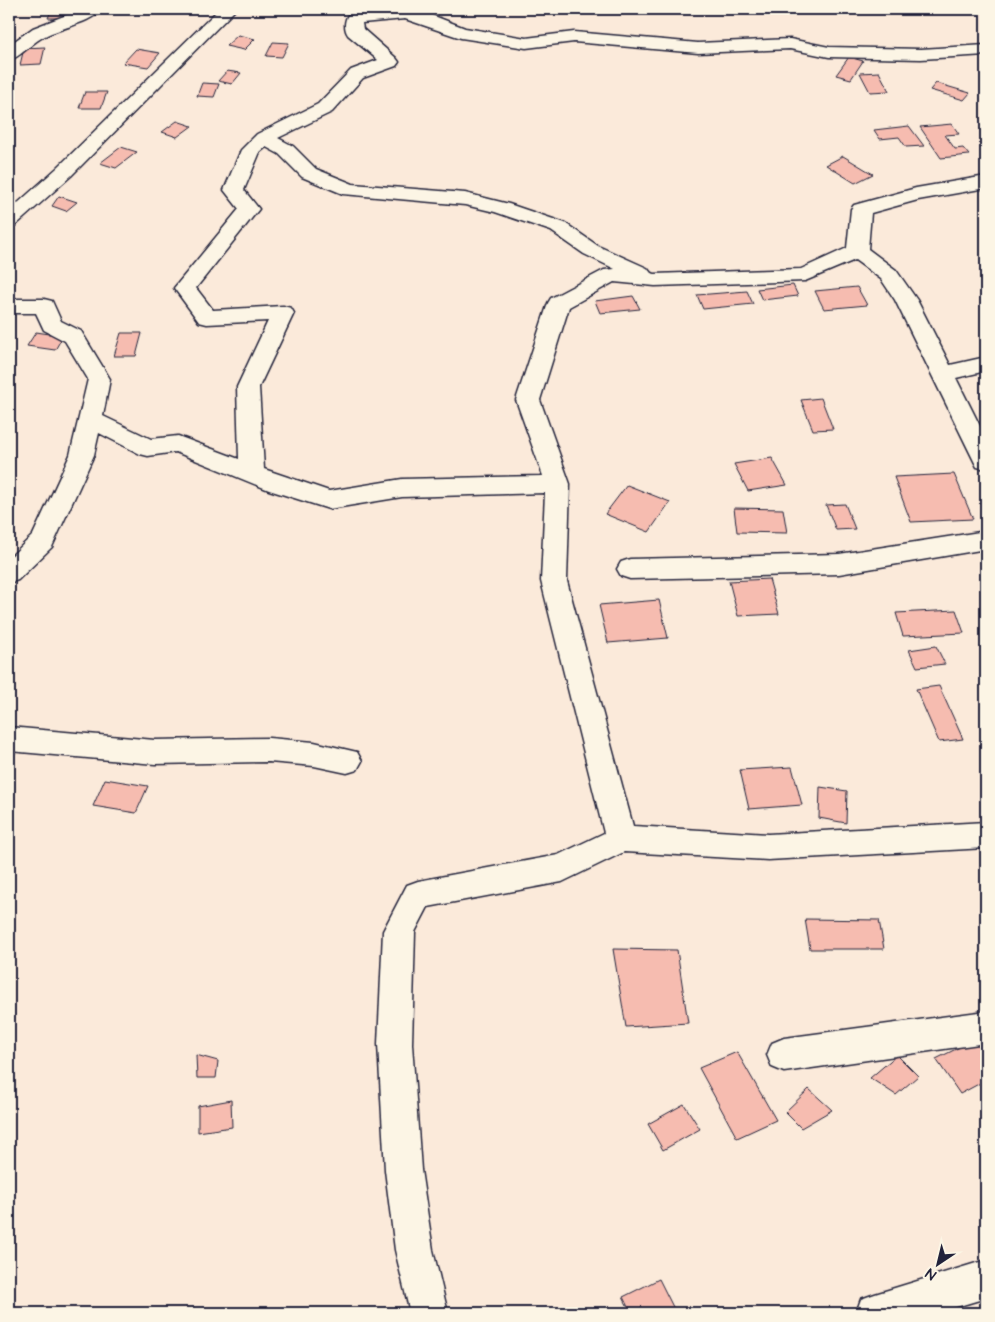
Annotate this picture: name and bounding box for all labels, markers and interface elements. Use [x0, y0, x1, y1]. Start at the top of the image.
north arrow [912, 1240, 962, 1290]
text: N [922, 1263, 940, 1285]

